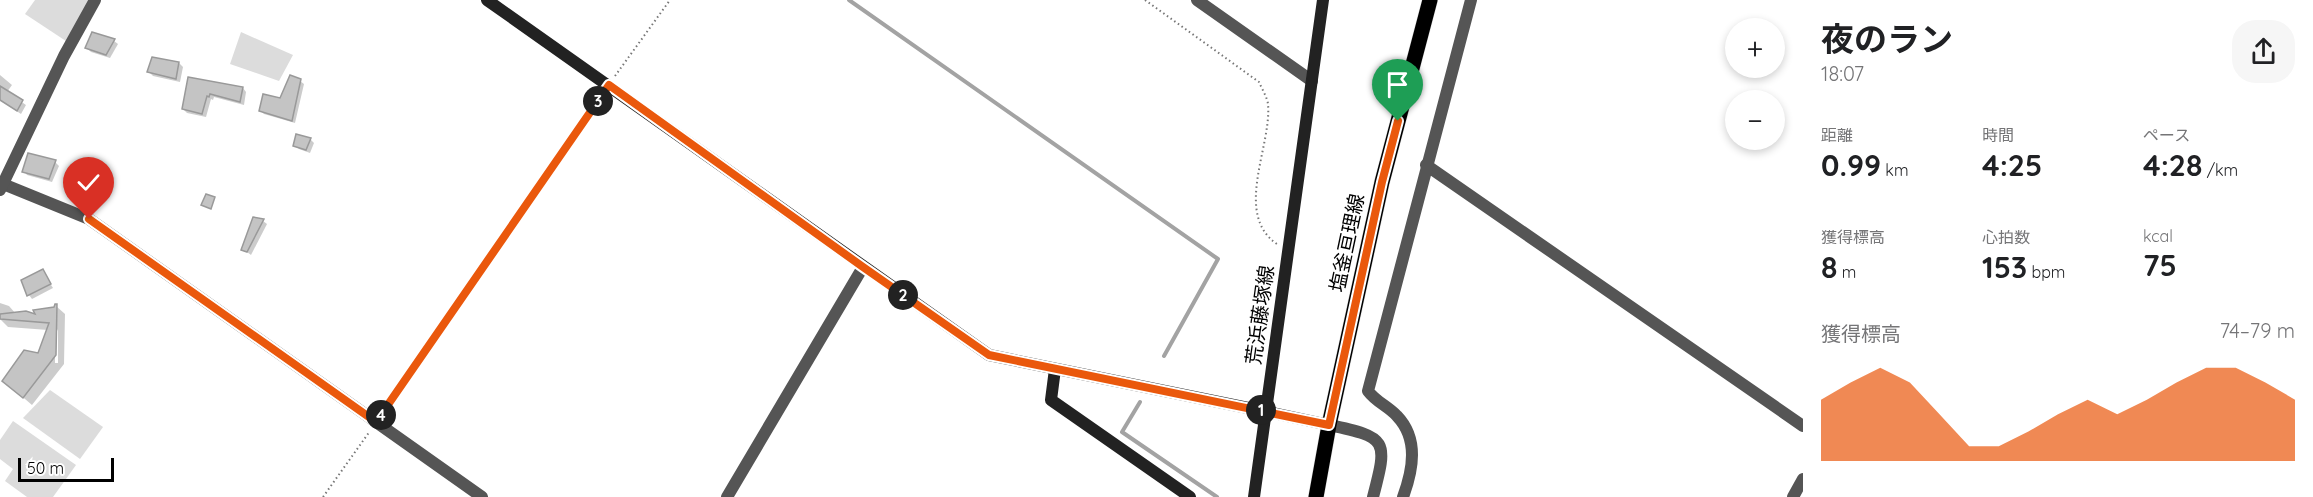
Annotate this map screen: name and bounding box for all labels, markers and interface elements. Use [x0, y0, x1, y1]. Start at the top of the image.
map controls [1725, 18, 1785, 150]
button: + [1725, 18, 1785, 78]
text: 夜のラン [1821, 18, 1953, 59]
button: share [2232, 20, 2295, 83]
pin [1372, 59, 1423, 121]
text: 18:07 [1821, 61, 1864, 86]
icon: arrive [1381, 68, 1414, 101]
pin: 3 [583, 86, 613, 116]
button: − [1725, 90, 1785, 150]
text: 3 [594, 91, 602, 111]
text: 距離 [1821, 125, 1853, 145]
text: 時間 [1982, 125, 2014, 145]
text: ペース [2143, 125, 2190, 145]
text: 0.99 [1821, 146, 1881, 184]
text: 4:25 [1982, 146, 2042, 184]
text: 4:28 [2143, 146, 2202, 184]
pin [63, 157, 114, 219]
text: km [1881, 160, 1909, 180]
text: /km [2202, 160, 2238, 180]
icon: check [72, 166, 105, 199]
street label: 塩釜亘理線 [1324, 191, 1369, 294]
text: kcal [2143, 226, 2173, 246]
text: 獲得標高 [1821, 227, 1885, 247]
text: 心拍数 [1982, 227, 2030, 247]
text: 75 [2143, 246, 2177, 284]
text: 8 [1821, 248, 1837, 286]
text: 153 [1982, 248, 2027, 286]
text: m [1837, 262, 1856, 282]
text: bpm [2027, 262, 2065, 282]
street label: 荒浜藤塚線 [1240, 264, 1279, 366]
pin: 2 [888, 280, 918, 310]
text: 2 [898, 285, 908, 305]
text: 74–79 m [2220, 318, 2295, 343]
text: 獲得標高 [1821, 321, 1901, 346]
pin: 1 [1246, 395, 1276, 425]
pin: 4 [366, 400, 396, 430]
text: 1 [1258, 400, 1264, 420]
text: 4 [376, 405, 386, 425]
scale bar [18, 455, 114, 482]
text: 50 m [27, 458, 64, 478]

